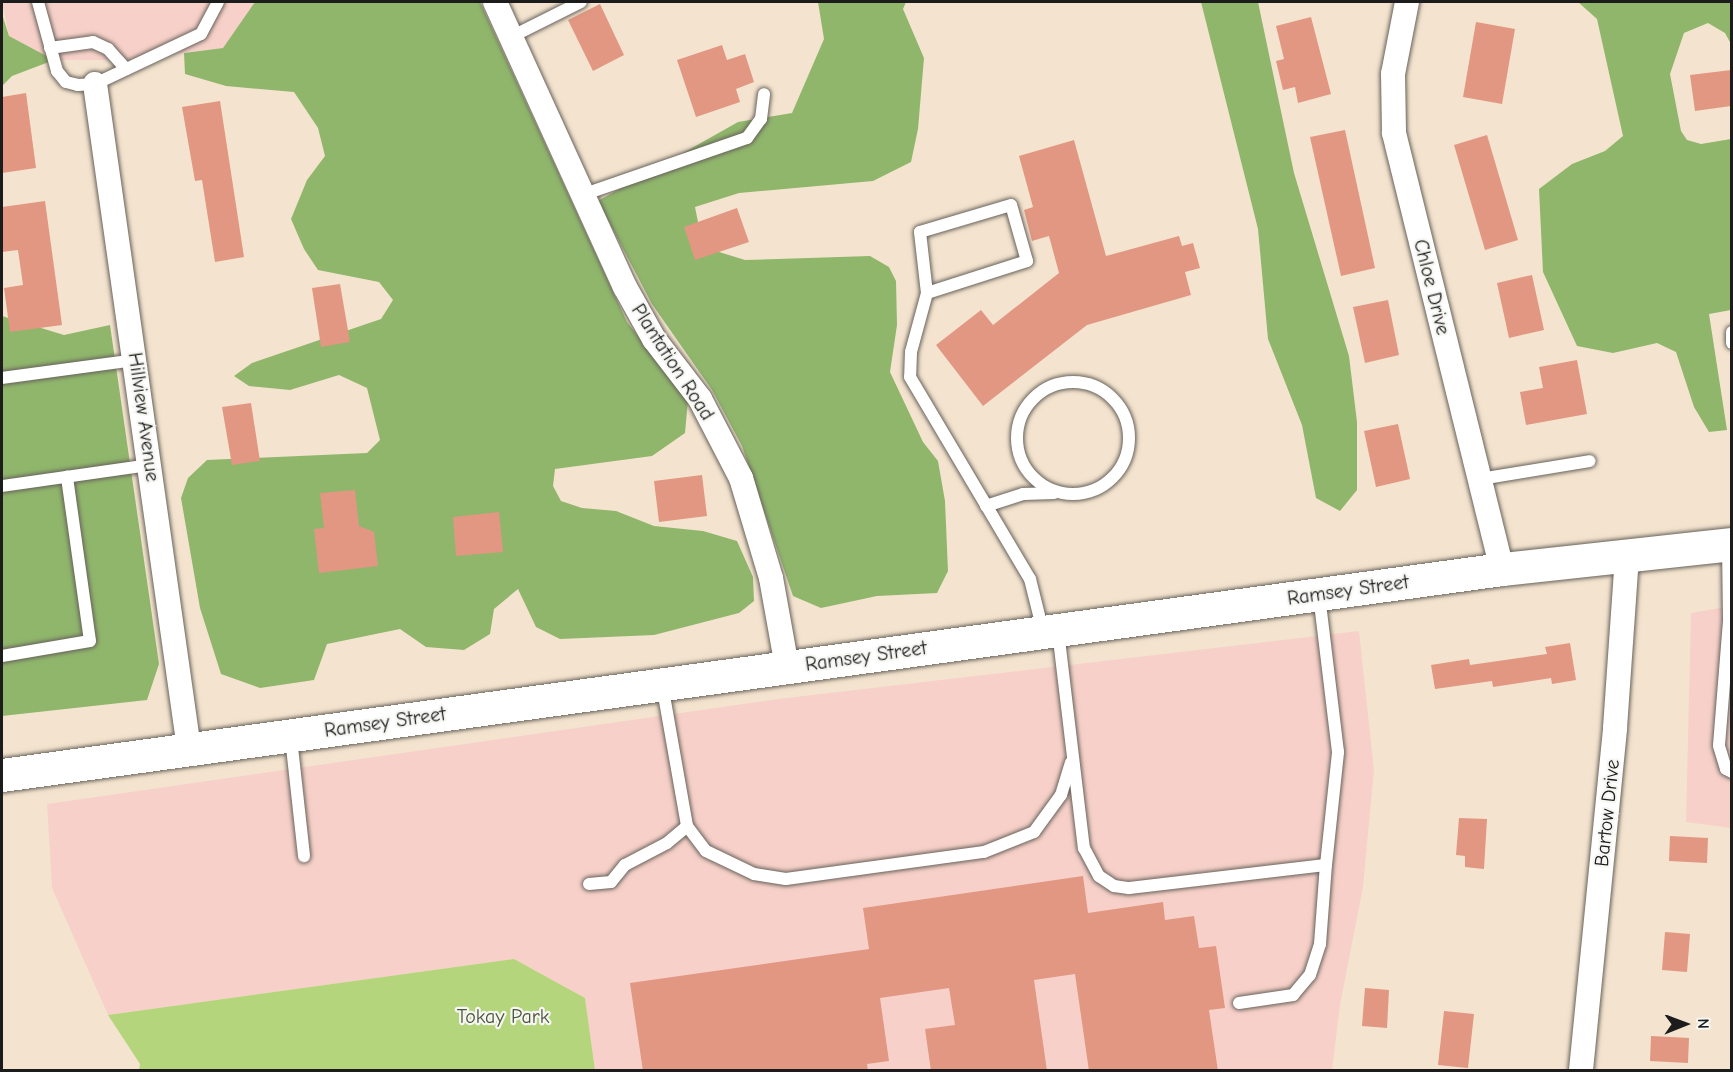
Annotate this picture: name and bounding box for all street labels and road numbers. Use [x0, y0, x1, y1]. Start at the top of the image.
street label: Chloe Drive [1409, 237, 1455, 337]
street label: Plantation Road [626, 299, 720, 425]
street label: Hillview Avenue [123, 351, 165, 483]
street label: Ramsey Street [1286, 570, 1410, 610]
street label: Ramsey Street [804, 636, 928, 676]
street label: Ramsey Street [323, 702, 447, 742]
street label: Bartow Drive [1589, 758, 1625, 868]

